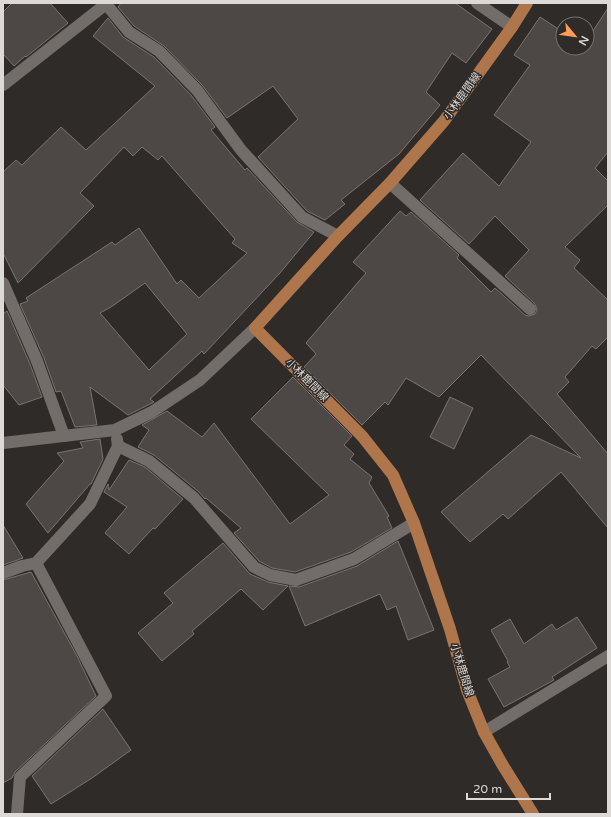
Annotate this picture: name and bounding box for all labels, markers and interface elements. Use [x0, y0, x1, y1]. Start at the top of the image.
north arrow [555, 16, 595, 56]
text: N [575, 34, 591, 48]
street label: 小林鹿間線 [441, 70, 483, 122]
street label: 小林鹿間線 [283, 356, 331, 404]
street label: 小林鹿間線 [448, 642, 476, 698]
scale bar [467, 775, 550, 801]
text: 20 m [473, 782, 502, 796]

